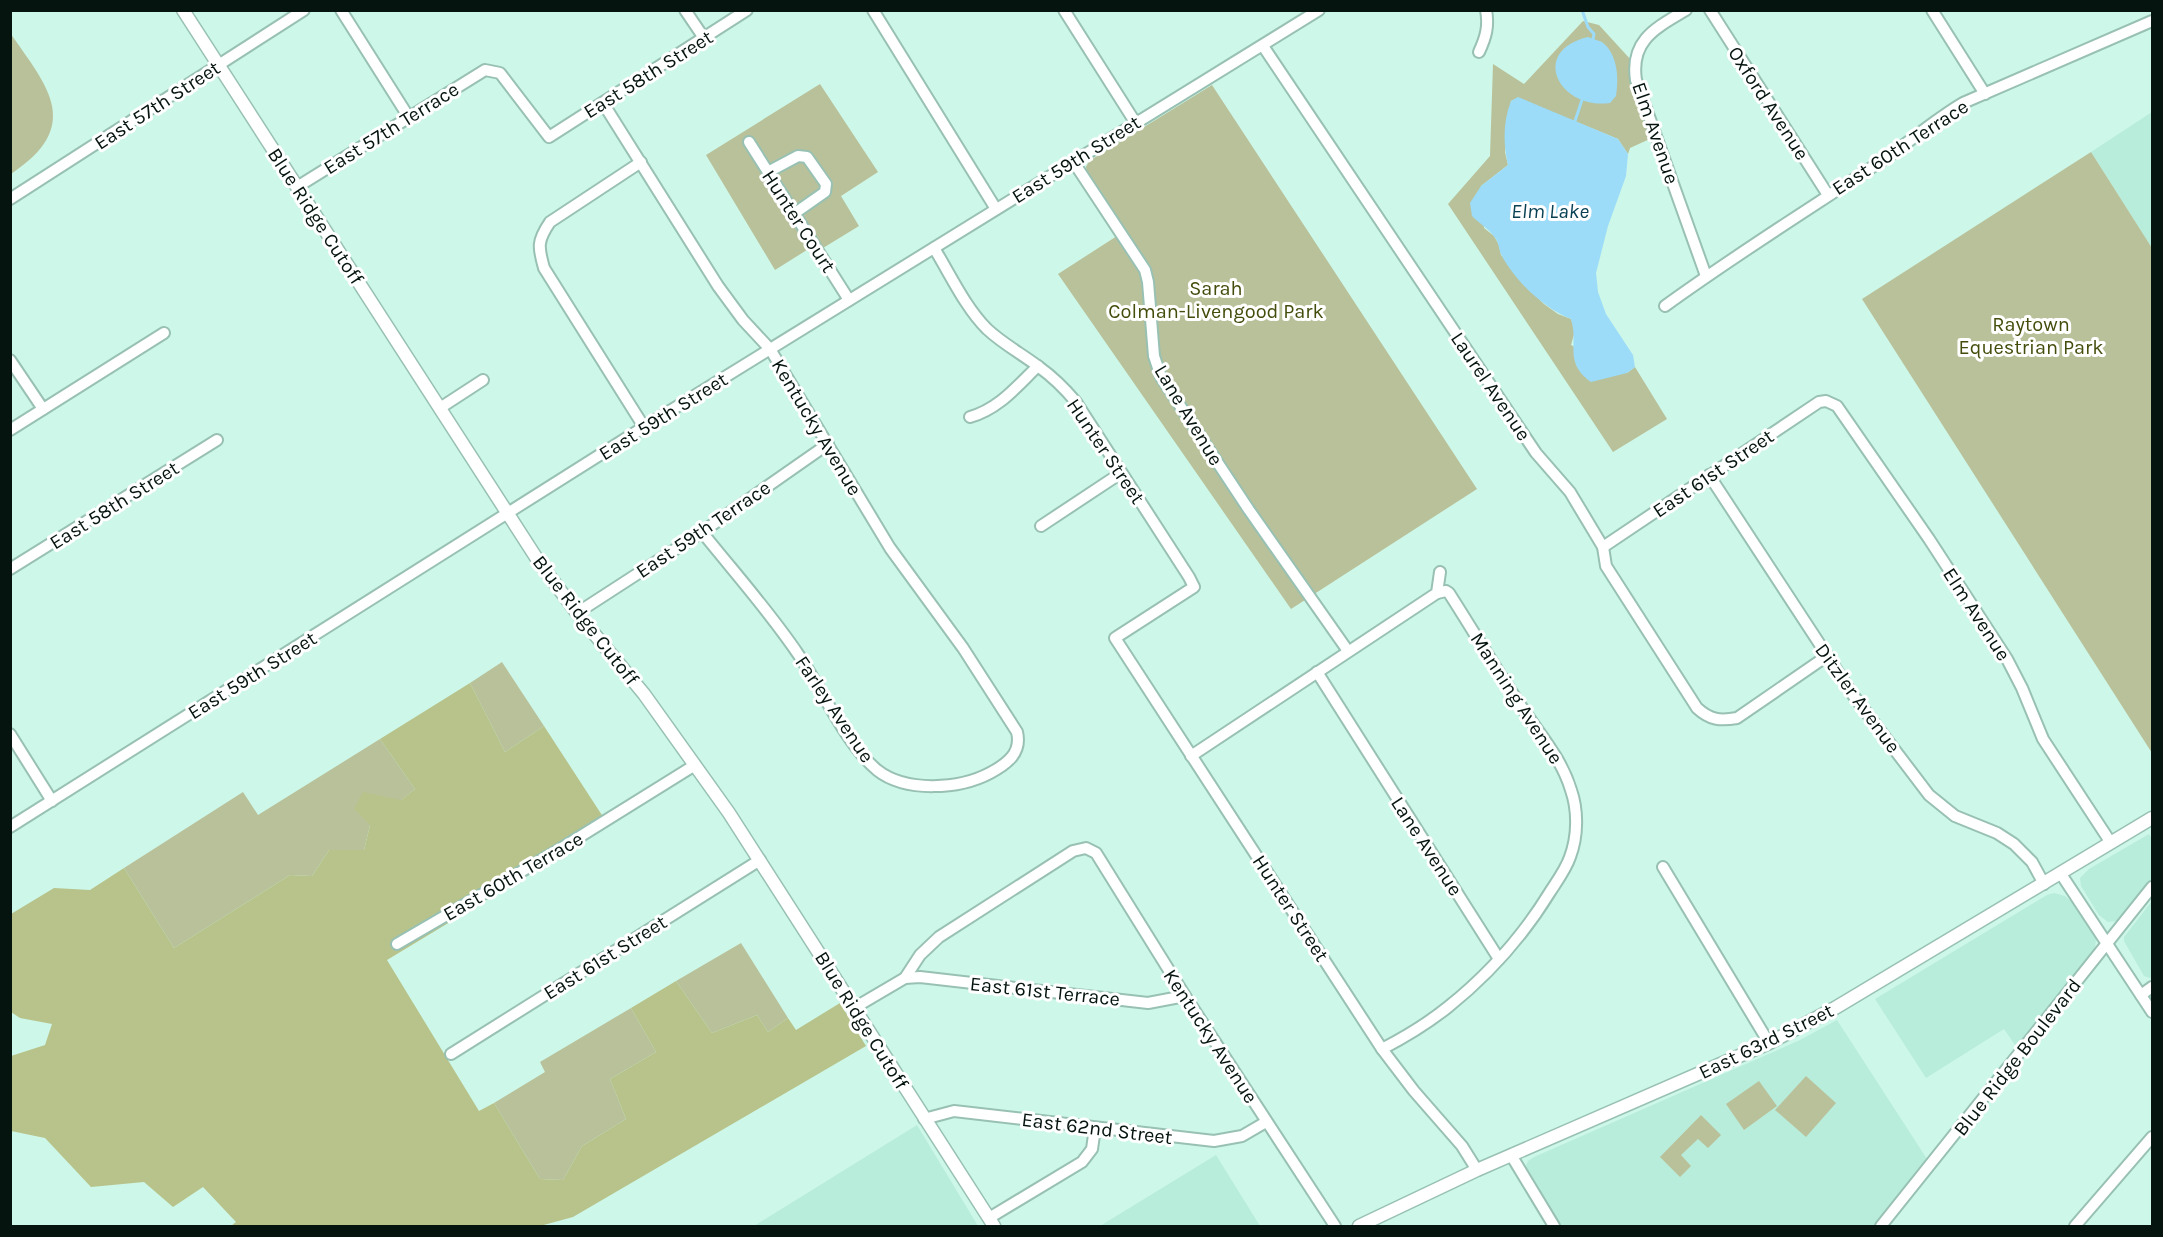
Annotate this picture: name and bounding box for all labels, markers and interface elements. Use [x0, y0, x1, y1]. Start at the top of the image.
street label: East 58th Street [579, 25, 717, 123]
street label: Oxford Avenue [1723, 42, 1814, 164]
street label: East 57th Street [90, 56, 225, 155]
street label: East 57th Terrace [319, 78, 463, 179]
street label: Elm Avenue [1627, 79, 1684, 187]
street label: East 60th Terrace [1828, 95, 1973, 200]
street label: East 59th Street [1008, 110, 1145, 208]
street label: Blue Ridge Cutoff [263, 144, 368, 289]
street label: Hunter Court [757, 166, 840, 277]
water label: Elm Lake [1511, 199, 1589, 223]
park label: Sarah Colman-Livengood Park [1108, 277, 1324, 323]
park label: Raytown Equestrian Park [1959, 313, 2103, 359]
street label: Laurel Avenue [1446, 328, 1535, 445]
street label: Kentucky Avenue [767, 355, 866, 500]
street label: Lane Avenue [1150, 361, 1228, 470]
street label: East 59th Street [595, 367, 732, 465]
street label: Hunter Street [1062, 394, 1150, 509]
street label: East 61st Street [1648, 424, 1778, 522]
street label: East 58th Street [45, 456, 183, 554]
street label: East 59th Terrace [632, 476, 775, 583]
street label: Blue Ridge Cutoff [528, 551, 643, 690]
street label: Elm Avenue [1938, 564, 2015, 665]
street label: East 59th Street [184, 626, 321, 724]
street label: Manning Avenue [1466, 628, 1568, 768]
street label: Ditzler Avenue [1810, 639, 1905, 758]
street label: Farley Avenue [790, 651, 879, 767]
street label: Lane Avenue [1386, 793, 1467, 900]
street label: East 60th Terrace [439, 827, 587, 926]
street label: Hunter Street [1248, 851, 1334, 966]
street label: East 61st Street [539, 910, 671, 1004]
street label: Blue Ridge Cutoff [810, 947, 913, 1093]
street label: Kentucky Avenue [1159, 965, 1263, 1108]
street label: East 61st Terrace [969, 972, 1121, 1011]
street label: Blue Ridge Boulevard [1949, 974, 2086, 1140]
street label: East 63rd Street [1695, 999, 1838, 1084]
street label: East 62nd Street [1020, 1108, 1174, 1149]

